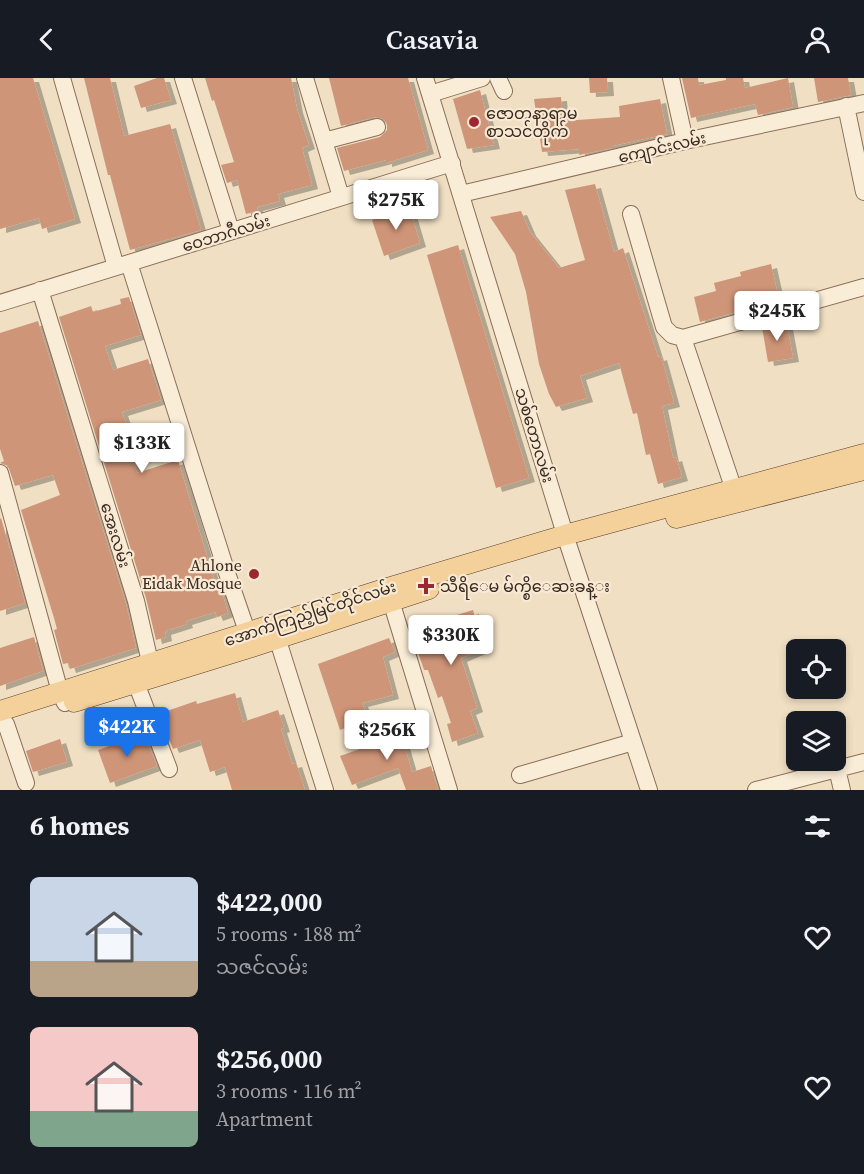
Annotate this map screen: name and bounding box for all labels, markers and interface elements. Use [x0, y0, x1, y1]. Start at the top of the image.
text: Casavia [386, 21, 478, 58]
icon: back [30, 23, 63, 56]
icon: person [801, 23, 834, 56]
place label: ဇောတနာရာမ စာသင်တိုက် [486, 102, 578, 146]
marker: ဇောတနာရာမ စာသင်တိုက် [467, 115, 481, 129]
street label: ကျောင်းလမ်း [616, 126, 709, 171]
pin: $275K [354, 180, 438, 231]
text: $275K [367, 185, 425, 213]
street label: ဝေဘာဂီလမ်း [179, 209, 273, 257]
pin: $245K [735, 291, 819, 342]
text: $245K [748, 296, 806, 324]
street label: သစ်တောလမ်း [510, 385, 560, 485]
pin: $133K [100, 423, 184, 474]
text: $133K [113, 428, 171, 456]
street label: အေးလမ်း [96, 500, 136, 570]
place label: Ahlone Eidak Mosque [142, 554, 242, 594]
marker: Ahlone Eidak Mosque [247, 567, 261, 581]
street label: အောက်ကြည့်မြင်တိုင်လမ်း [221, 575, 400, 655]
place label: သီရိေမ မ်က္စိေဆးခန္း [440, 575, 610, 600]
marker: သီရိေမ မ်က္စိေဆးခန္း [417, 577, 435, 595]
pin: $330K [409, 615, 493, 666]
text: $330K [422, 620, 480, 648]
map controls [786, 639, 846, 771]
button: locate [786, 639, 846, 699]
pin: $422K [85, 707, 169, 758]
pin: $256K [345, 710, 429, 761]
button: layers [786, 711, 846, 771]
text: $422K [98, 712, 156, 740]
text: $256K [358, 715, 416, 743]
text: 6 homes [30, 808, 129, 844]
icon: filters [801, 810, 834, 843]
text: $422,000 [216, 884, 322, 920]
icon: home [78, 901, 150, 973]
text: 5 rooms · 188 m² [216, 920, 362, 948]
icon: heart [801, 921, 834, 954]
text: သဇင်လမ်း [216, 953, 308, 981]
text: $256,000 [216, 1041, 322, 1077]
icon: home [78, 1051, 150, 1123]
icon: heart [801, 1071, 834, 1104]
text: 3 rooms · 116 m² [216, 1077, 362, 1105]
text: Apartment [216, 1105, 313, 1133]

